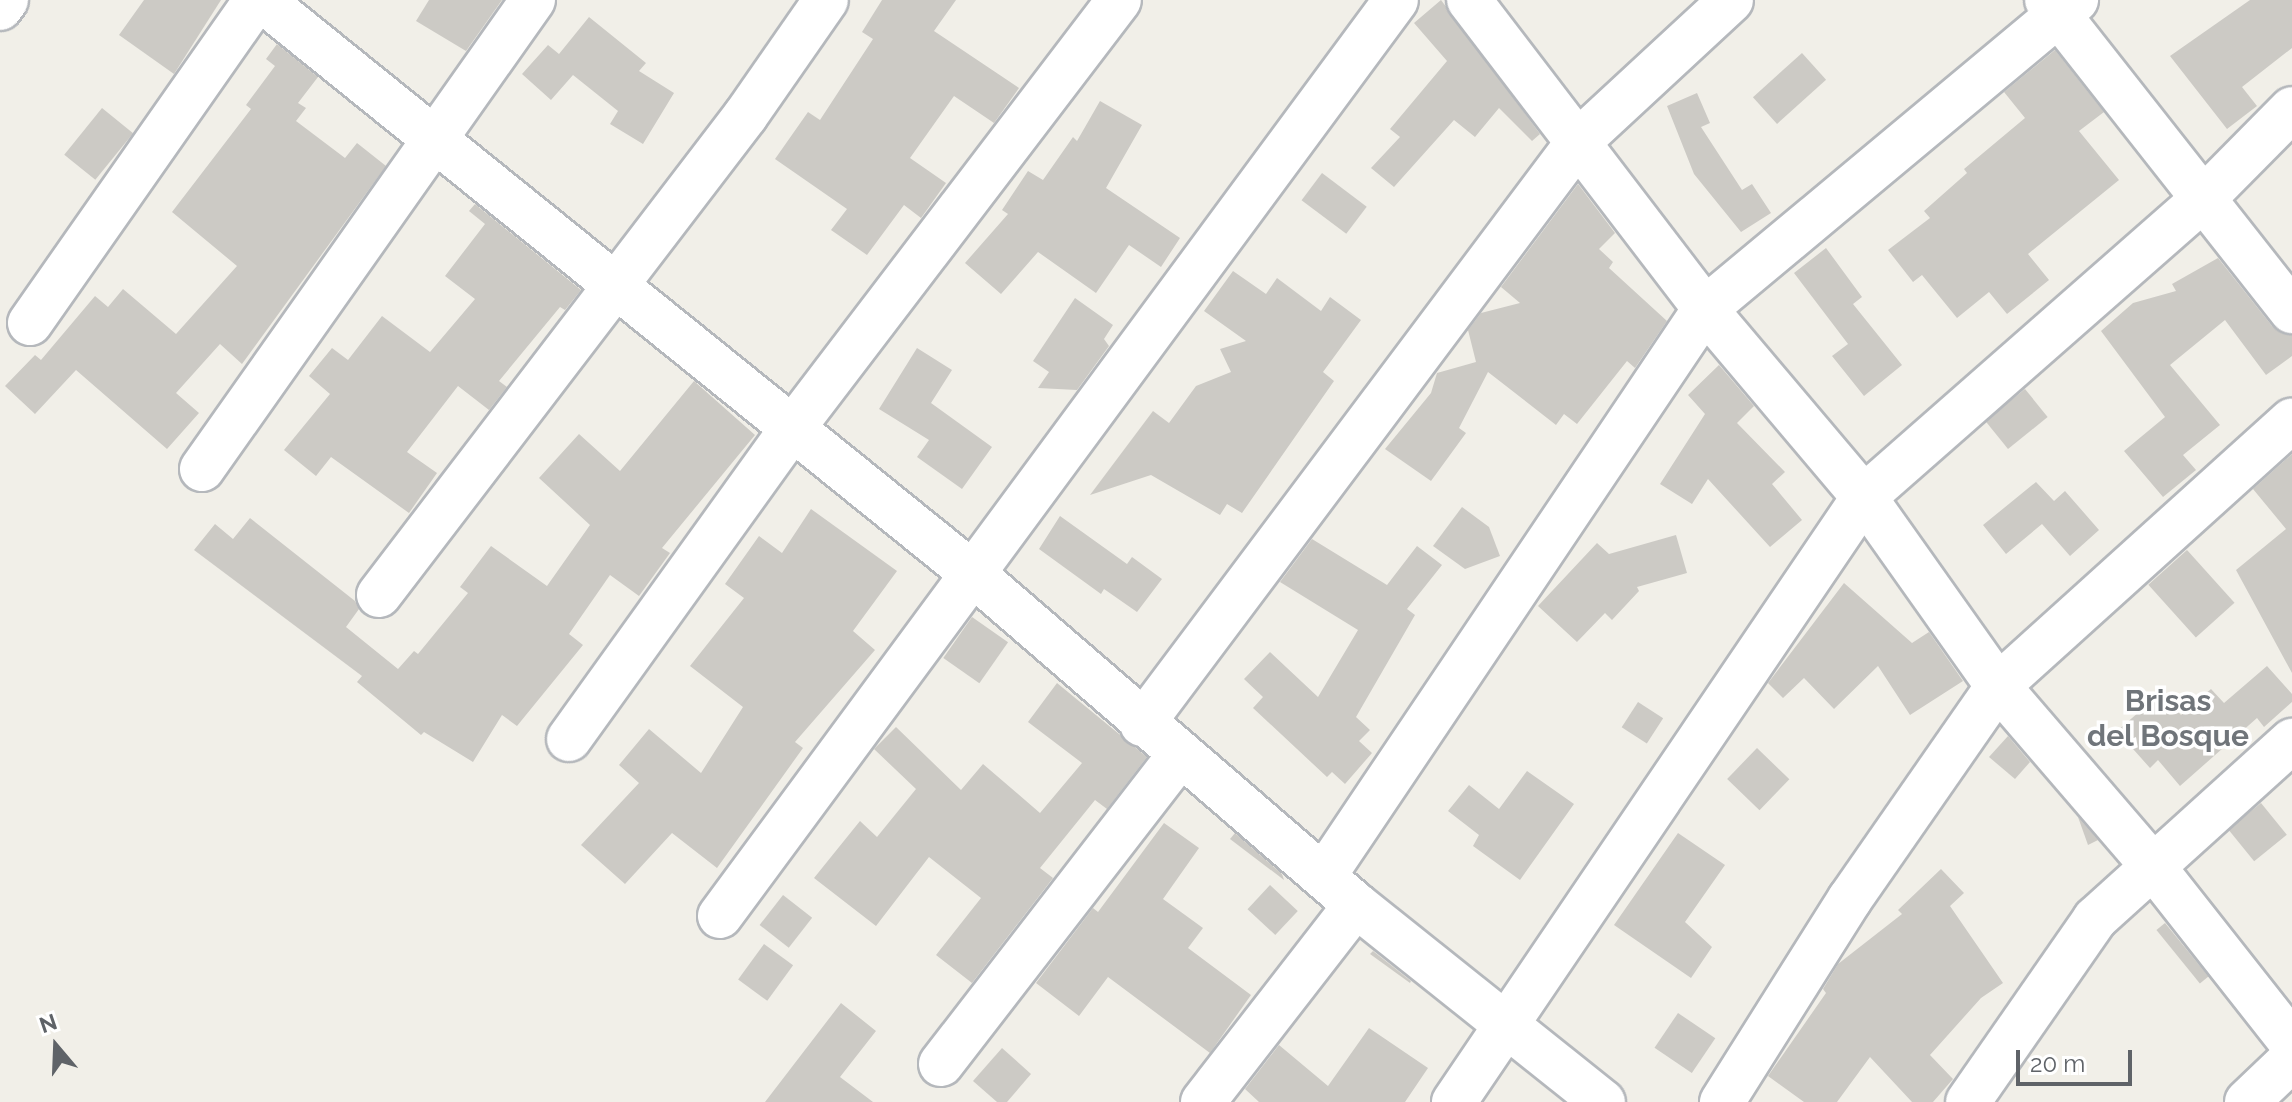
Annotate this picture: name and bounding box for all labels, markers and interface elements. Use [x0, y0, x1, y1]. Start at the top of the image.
district label: Brisas del Bosque [2087, 683, 2249, 754]
north arrow [16, 1006, 96, 1086]
text: N [36, 1008, 60, 1038]
scale bar [2020, 1034, 2136, 1084]
text: 20 m [2030, 1049, 2085, 1078]

